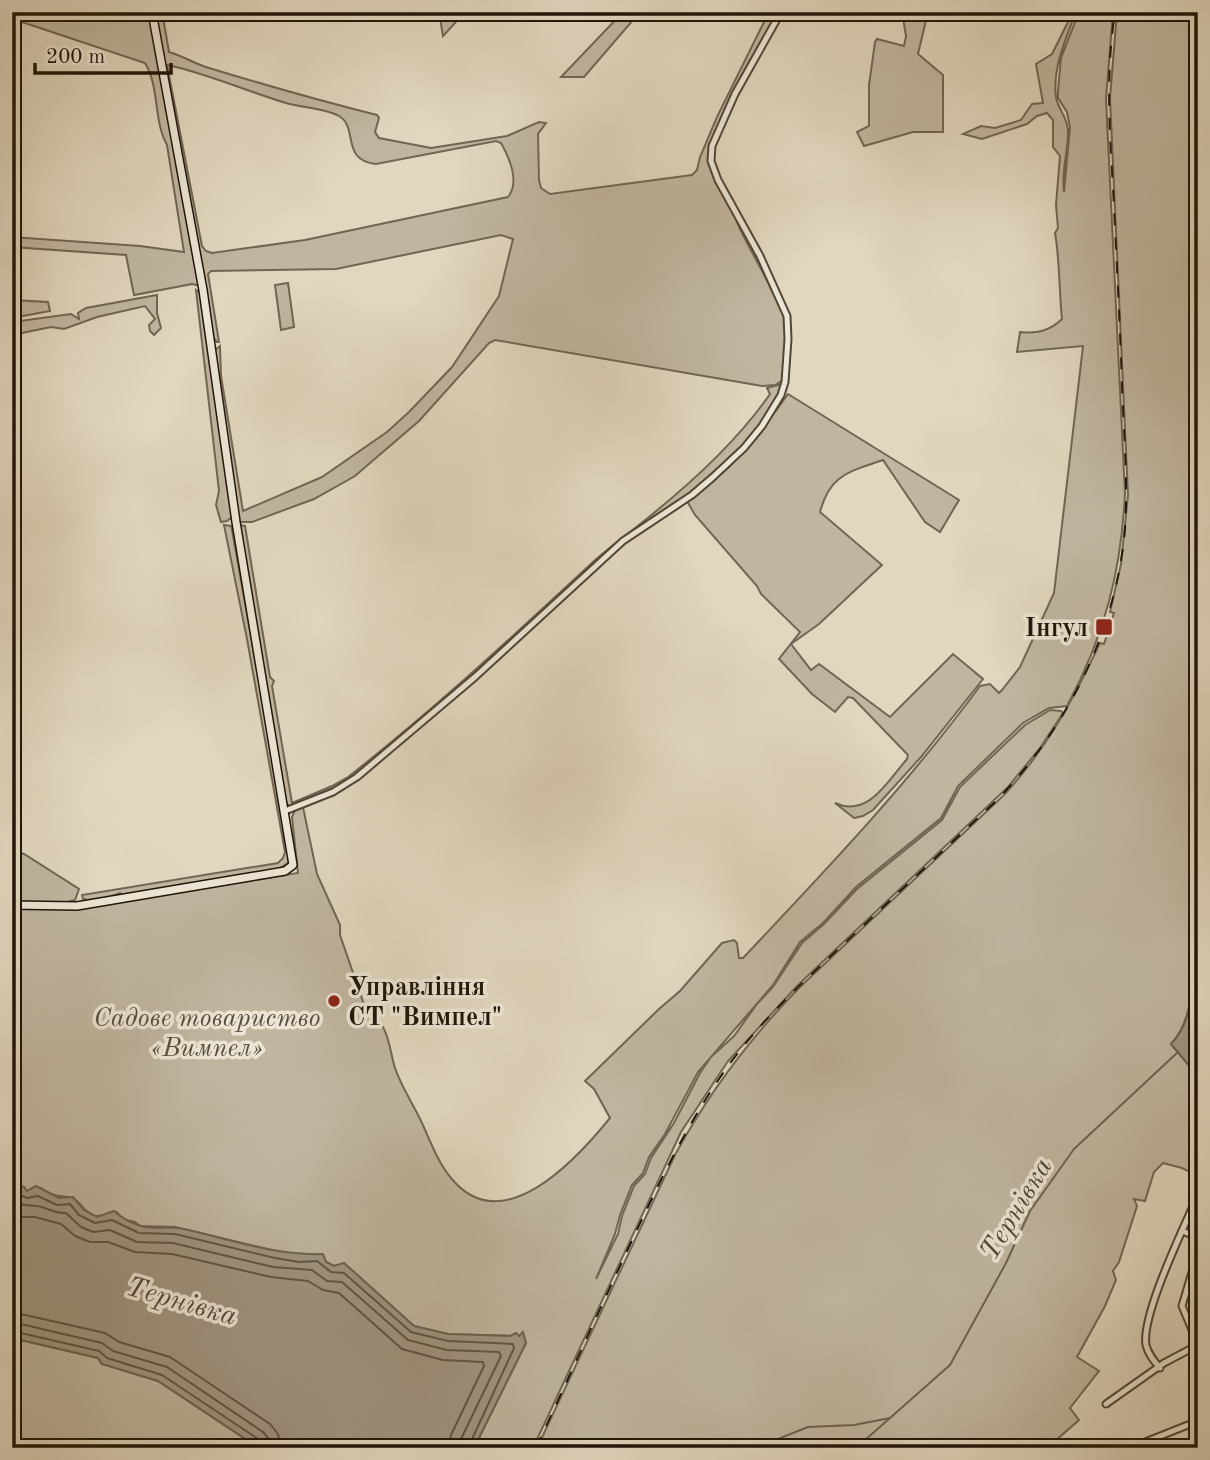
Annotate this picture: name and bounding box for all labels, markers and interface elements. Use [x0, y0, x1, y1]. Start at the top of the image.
scale bar [35, 32, 172, 76]
text: 200 m [46, 47, 105, 68]
place label: Інгул [1025, 616, 1088, 642]
marker: Інгул [1094, 617, 1114, 637]
place label: Управління СТ "Вимпел" [348, 975, 502, 1031]
marker: Управління СТ "Вимпел" [326, 993, 342, 1009]
park label: Садове товариство «Вимпел» [93, 1006, 321, 1062]
water label: Тернівка [976, 1154, 1059, 1265]
water label: Тернівка [123, 1274, 240, 1332]

